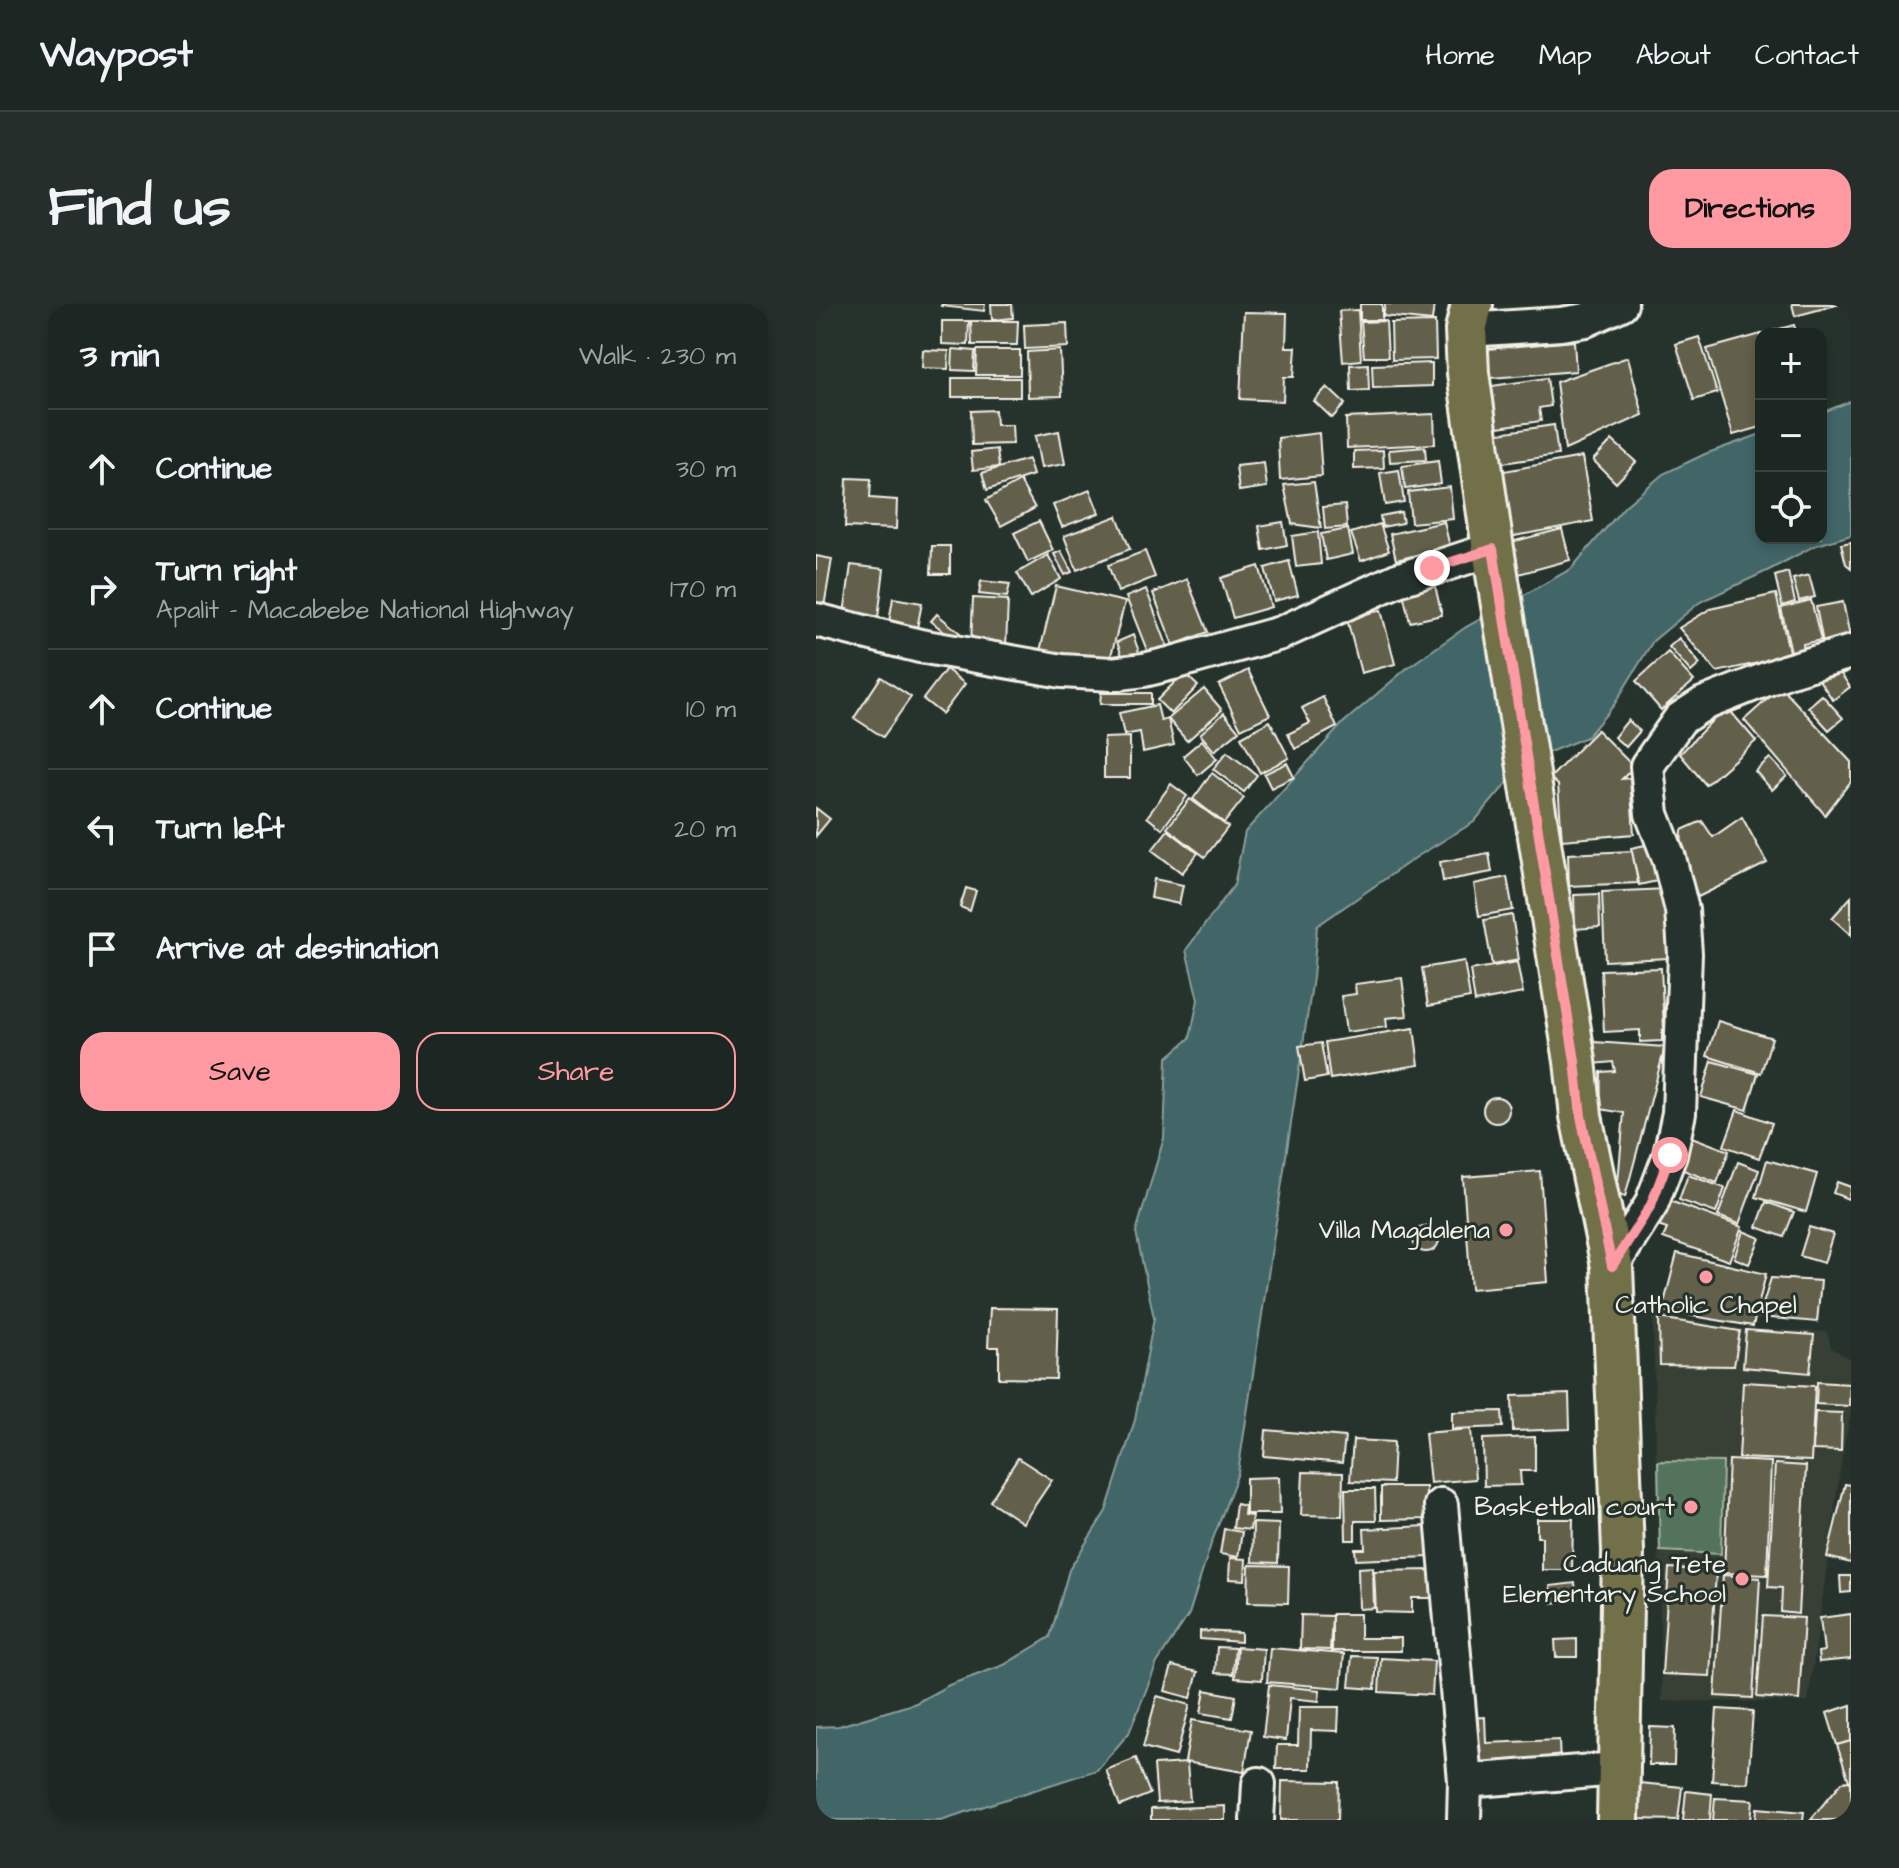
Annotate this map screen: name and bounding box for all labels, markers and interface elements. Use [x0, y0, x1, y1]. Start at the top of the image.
text: Waypost [40, 29, 193, 81]
text: Home [1425, 36, 1495, 75]
text: Map [1539, 36, 1592, 75]
text: About [1636, 36, 1711, 75]
text: Contact [1755, 36, 1859, 75]
text: Find us [48, 169, 231, 247]
button: Directions [1649, 169, 1851, 248]
map controls [1755, 328, 1827, 544]
button: + [1755, 328, 1827, 400]
text: 3 min [80, 332, 160, 380]
text: Walk · 230 m [579, 338, 736, 374]
button: − [1755, 400, 1827, 472]
icon: ahead [80, 447, 124, 491]
text: Continue [156, 448, 272, 490]
text: 30 m [676, 451, 736, 487]
button: locate [1755, 472, 1827, 544]
text: Turn right [156, 550, 297, 592]
route end [1414, 550, 1450, 586]
icon: right [80, 567, 124, 611]
text: 170 m [670, 571, 736, 607]
text: Apalit - Macabebe National Highway [156, 592, 574, 628]
icon: ahead [80, 687, 124, 731]
text: Continue [156, 688, 272, 730]
text: 10 m [686, 691, 736, 727]
icon: left [80, 807, 124, 851]
text: Turn left [156, 808, 284, 850]
text: 20 m [674, 811, 736, 847]
icon: arrive [80, 927, 124, 971]
text: Arrive at destination [156, 928, 438, 970]
button: Save [80, 1032, 400, 1111]
button: Share [416, 1032, 736, 1111]
route start [1652, 1137, 1688, 1173]
place label: Villa Magdalena [1319, 1212, 1490, 1250]
marker: Villa Magdalena [1497, 1221, 1515, 1239]
marker: Catholic Chapel [1697, 1268, 1715, 1286]
place label: Catholic Chapel [1615, 1287, 1797, 1323]
place label: Basketball court [1474, 1489, 1675, 1525]
marker: Basketball court [1682, 1498, 1700, 1516]
place label: Caduang Tete Elementary School [1503, 1546, 1726, 1614]
marker: Caduang Tete Elementary School [1733, 1570, 1751, 1588]

